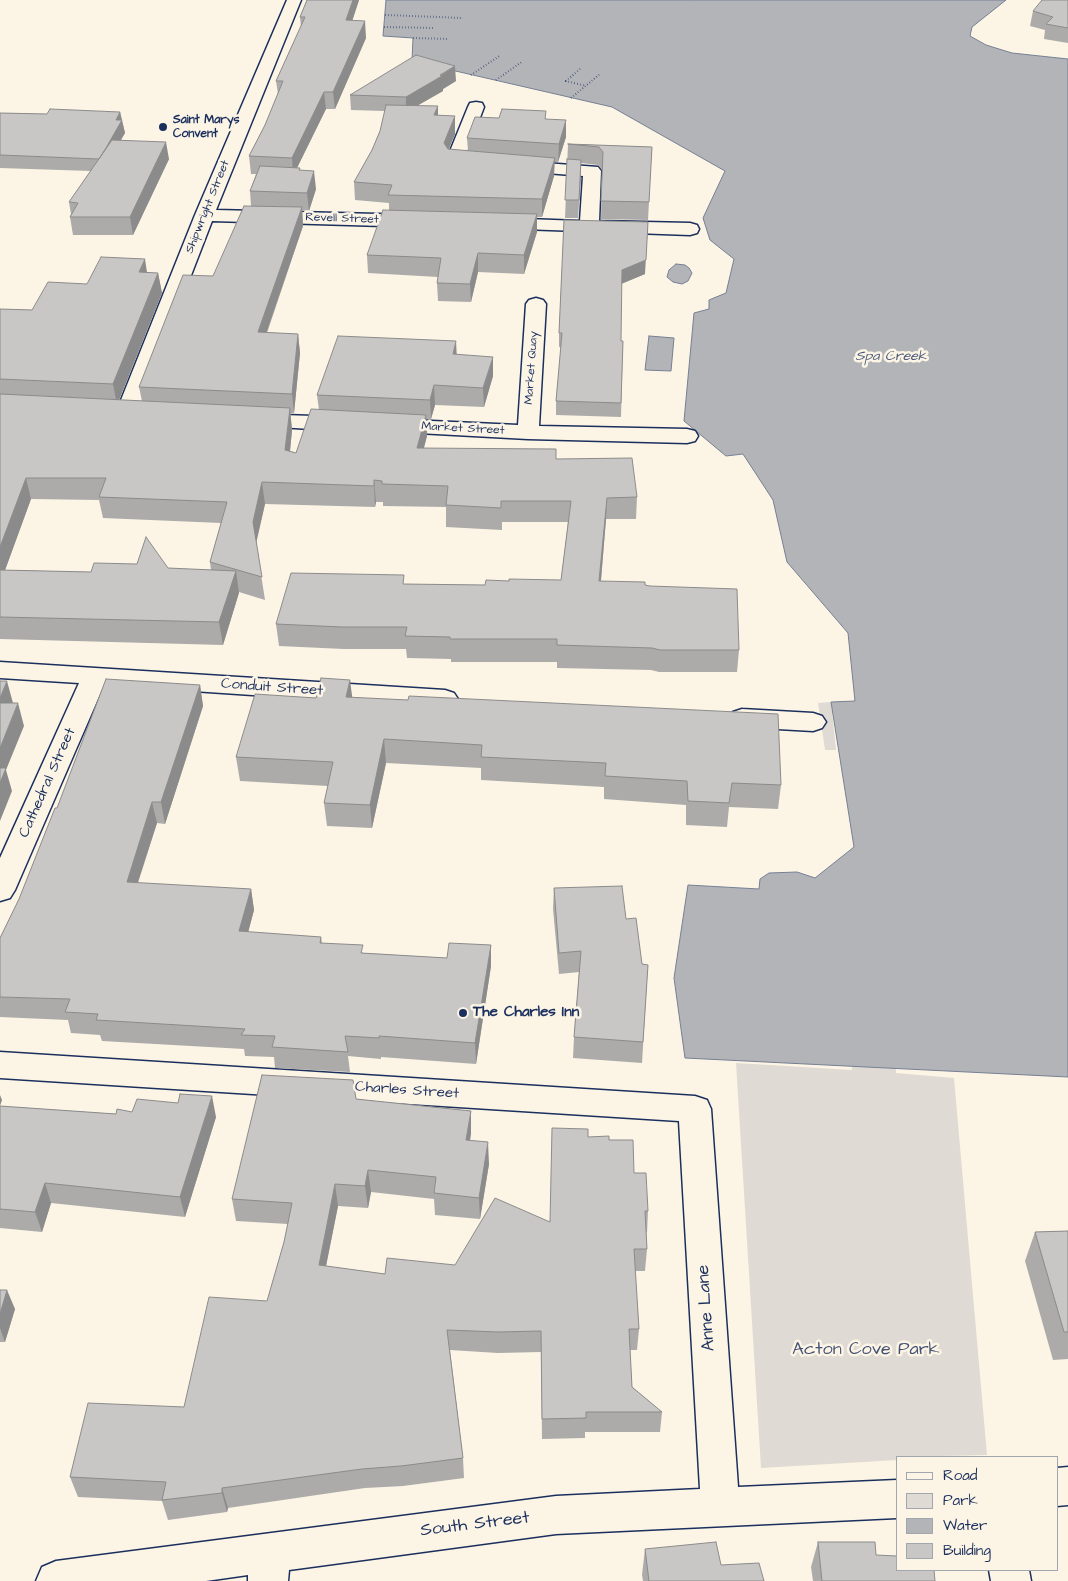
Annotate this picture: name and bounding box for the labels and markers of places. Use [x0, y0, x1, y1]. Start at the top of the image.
place label: Saint Marys Convent [173, 113, 240, 141]
marker: Saint Marys Convent [157, 121, 169, 133]
place label: The Charles Inn [473, 1004, 579, 1022]
marker: The Charles Inn [457, 1007, 469, 1019]

